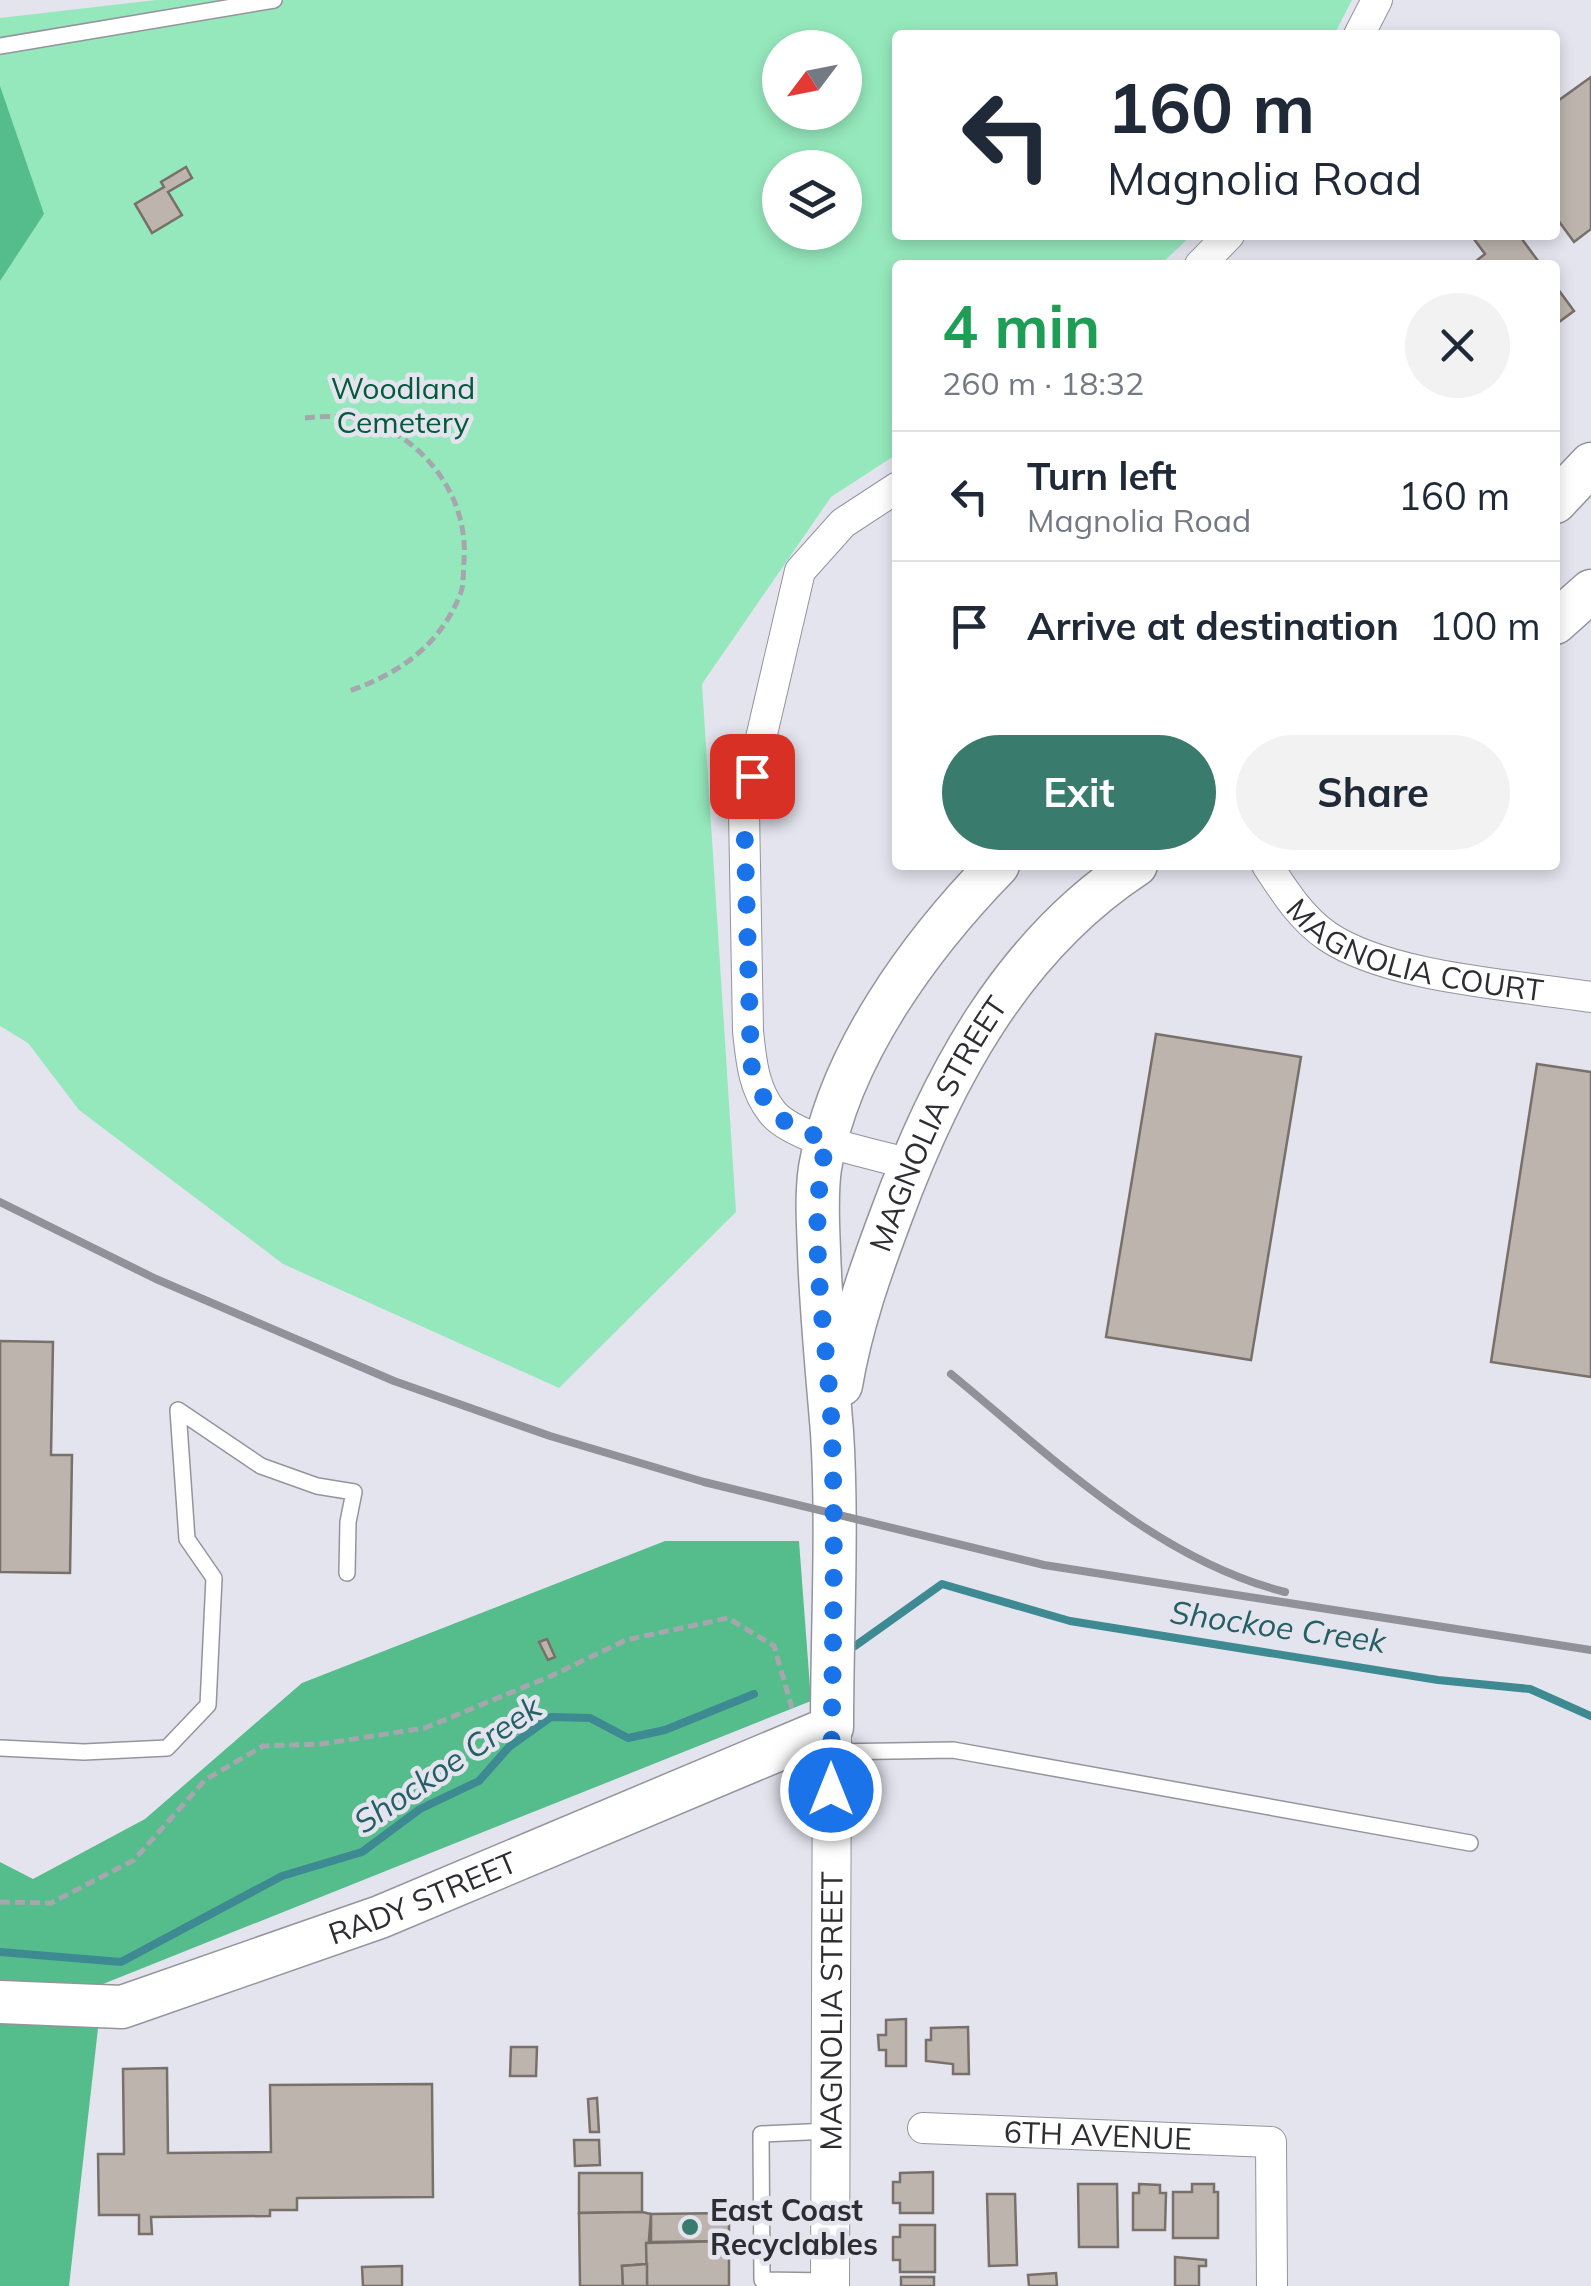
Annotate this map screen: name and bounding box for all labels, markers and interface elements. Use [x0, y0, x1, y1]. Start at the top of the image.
north arrow [762, 30, 862, 130]
map controls [762, 30, 862, 250]
text: 160 m [1107, 63, 1315, 151]
icon: left [942, 70, 1072, 200]
button: layers [762, 150, 862, 250]
text: Magnolia Road [1107, 150, 1422, 206]
text: 4 min [942, 288, 1100, 363]
button: close [1405, 293, 1510, 398]
text: 260 m · 18:32 [942, 363, 1144, 403]
park label: Woodland Cemetery [331, 369, 475, 441]
text: Turn left [1027, 452, 1177, 500]
icon: left [942, 469, 997, 524]
text: 160 m [1398, 472, 1510, 520]
text: Magnolia Road [1027, 500, 1251, 540]
icon: arrive [942, 599, 997, 654]
text: Arrive at destination [1027, 602, 1399, 650]
text: 100 m [1429, 602, 1541, 650]
pin [710, 734, 795, 819]
button: Exit [942, 735, 1216, 850]
button: Share [1236, 735, 1510, 850]
icon: arrive [725, 749, 780, 804]
street label: MAGNOLIA COURT [1278, 890, 1546, 1009]
street label: MAGNOLIA STREET [861, 988, 1015, 1256]
water label: Shockoe Creek [1168, 1591, 1390, 1661]
water label: Shockoe Creek [346, 1686, 550, 1841]
position arrow [779, 1738, 883, 1842]
street label: RADY STREET [323, 1843, 522, 1952]
street label: MAGNOLIA STREET [811, 1871, 850, 2151]
street label: 6TH AVENUE [1003, 2112, 1193, 2158]
place label: East Coast Recyclables [710, 2191, 878, 2263]
marker: East Coast Recyclables [679, 2216, 701, 2238]

